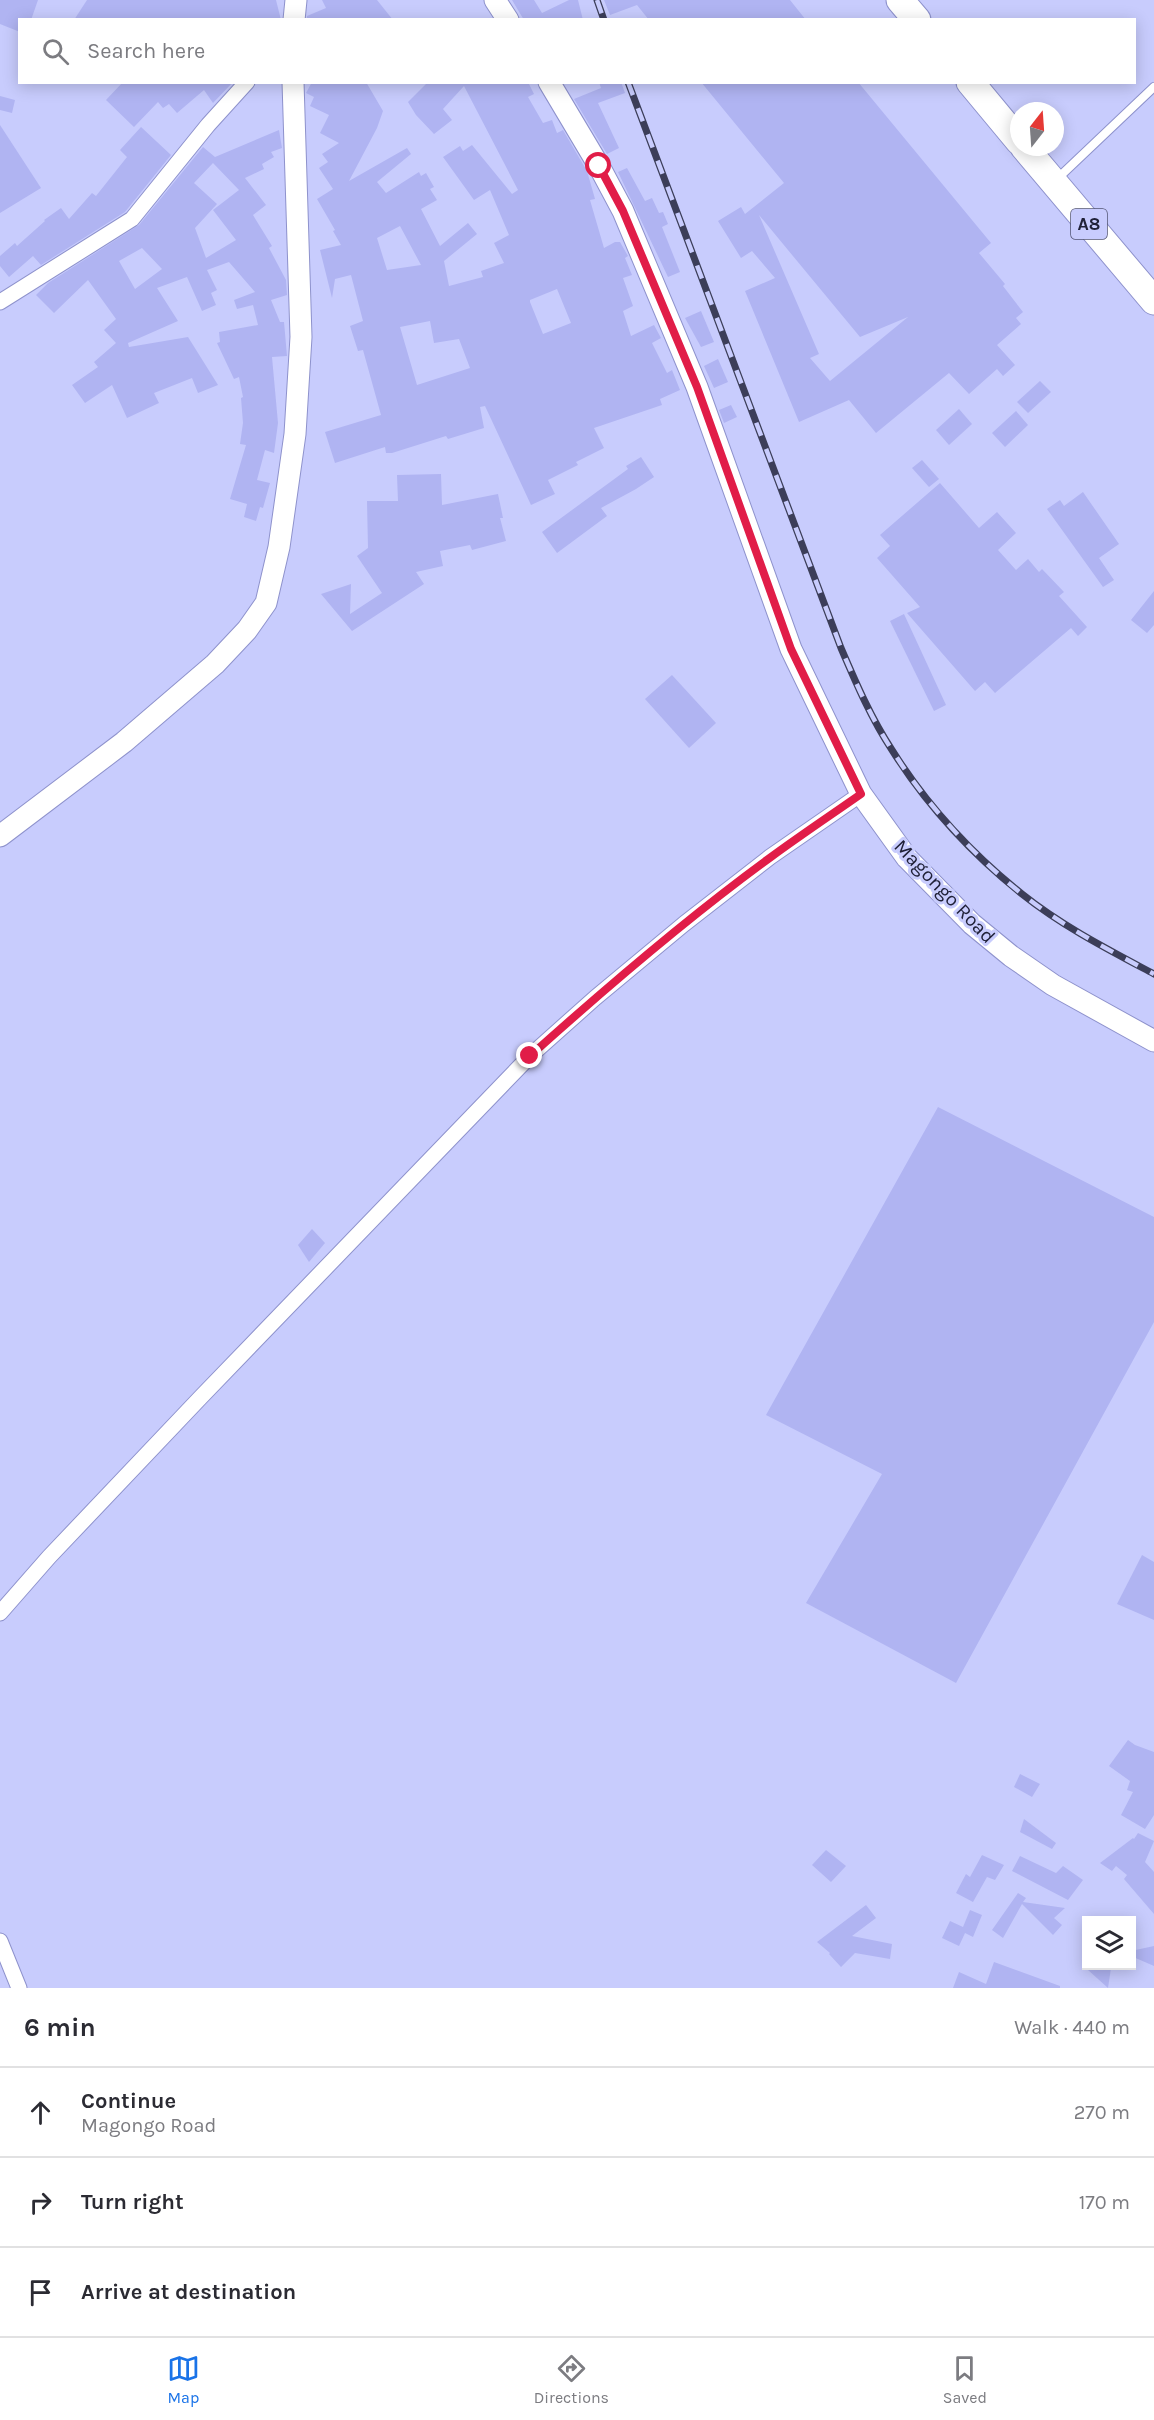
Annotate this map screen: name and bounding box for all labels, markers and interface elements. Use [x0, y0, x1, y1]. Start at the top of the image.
search box [18, 18, 1136, 84]
icon: search [39, 35, 72, 68]
text: Search here [87, 38, 205, 64]
north arrow [1010, 102, 1064, 156]
route start [585, 152, 611, 178]
road number: A8 [1071, 209, 1107, 239]
street label: Magongo Road [889, 835, 1000, 948]
route end [516, 1042, 542, 1068]
map controls [1082, 1916, 1136, 1970]
button: layers [1082, 1916, 1136, 1970]
text: 6 min [24, 2012, 96, 2043]
text: Walk · 440 m [1014, 2016, 1130, 2039]
text: Continue [81, 2088, 176, 2114]
icon: ahead [24, 2096, 57, 2129]
text: 270 m [1074, 2101, 1130, 2124]
text: Magongo Road [81, 2114, 216, 2137]
icon: right [24, 2186, 57, 2219]
text: Turn right [81, 2189, 184, 2215]
text: 170 m [1079, 2191, 1130, 2214]
icon: arrive [24, 2276, 57, 2309]
text: Arrive at destination [81, 2279, 296, 2305]
tab: Map [167, 2352, 200, 2407]
tab: Directions [534, 2352, 609, 2407]
tab: Saved [943, 2352, 987, 2407]

